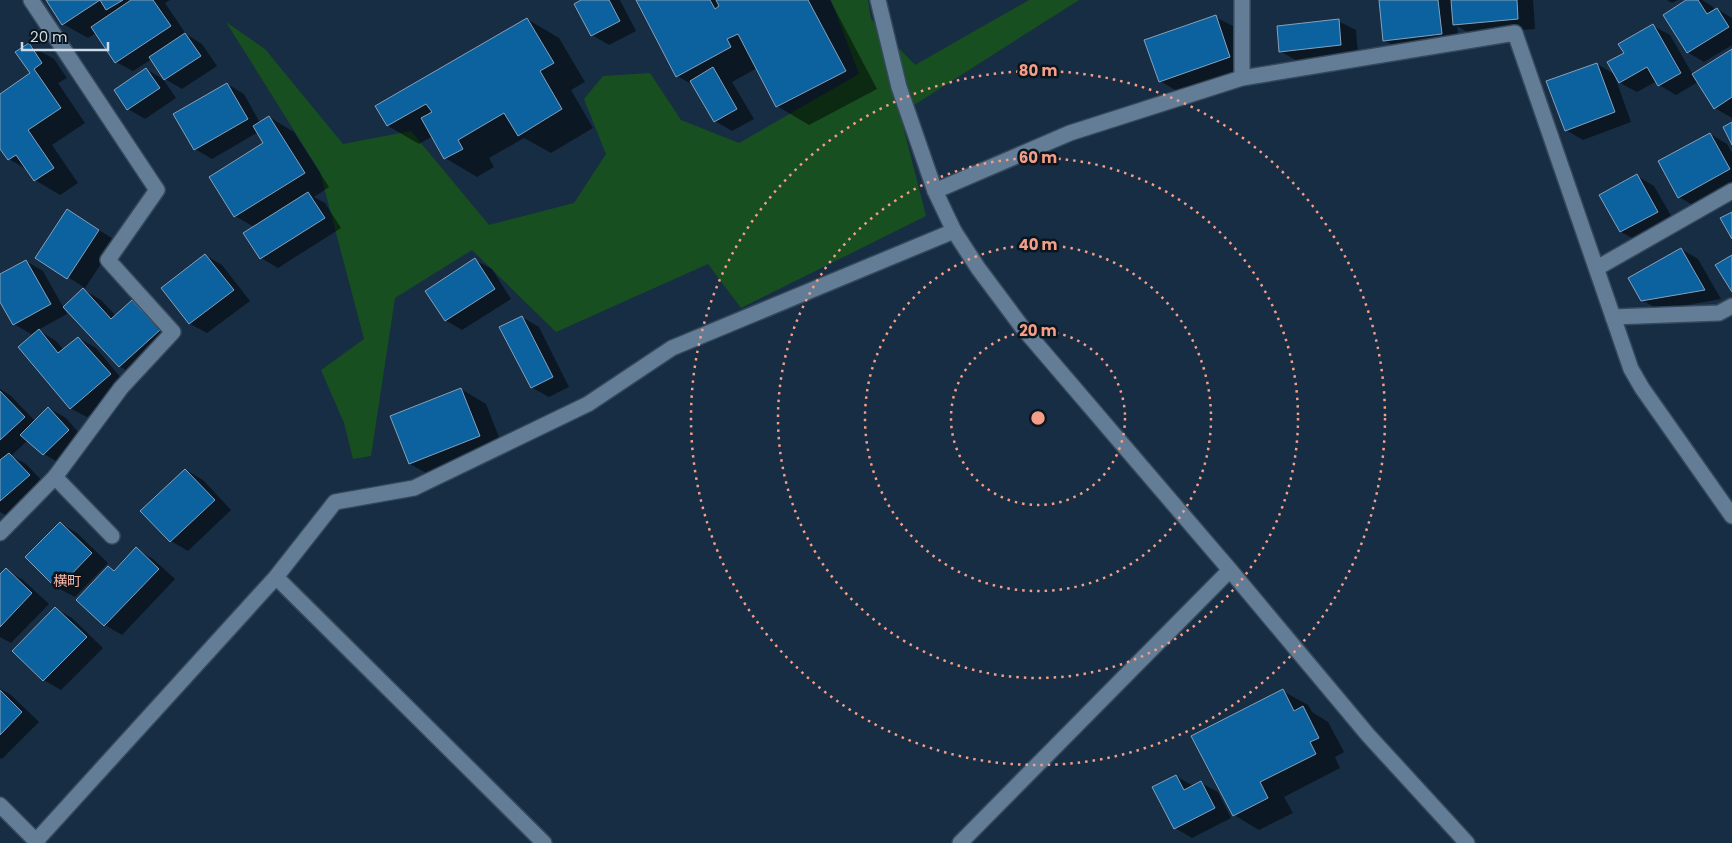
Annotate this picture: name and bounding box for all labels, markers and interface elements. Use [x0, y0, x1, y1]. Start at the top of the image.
scale bar [22, 20, 109, 52]
text: 20 m [30, 26, 68, 47]
text: 80 m [1019, 60, 1057, 81]
text: 60 m [1019, 147, 1057, 168]
text: 40 m [1018, 234, 1058, 255]
text: 20 m [1019, 320, 1057, 341]
centre of rings [1029, 409, 1047, 427]
district label: 横町 [53, 571, 81, 591]

